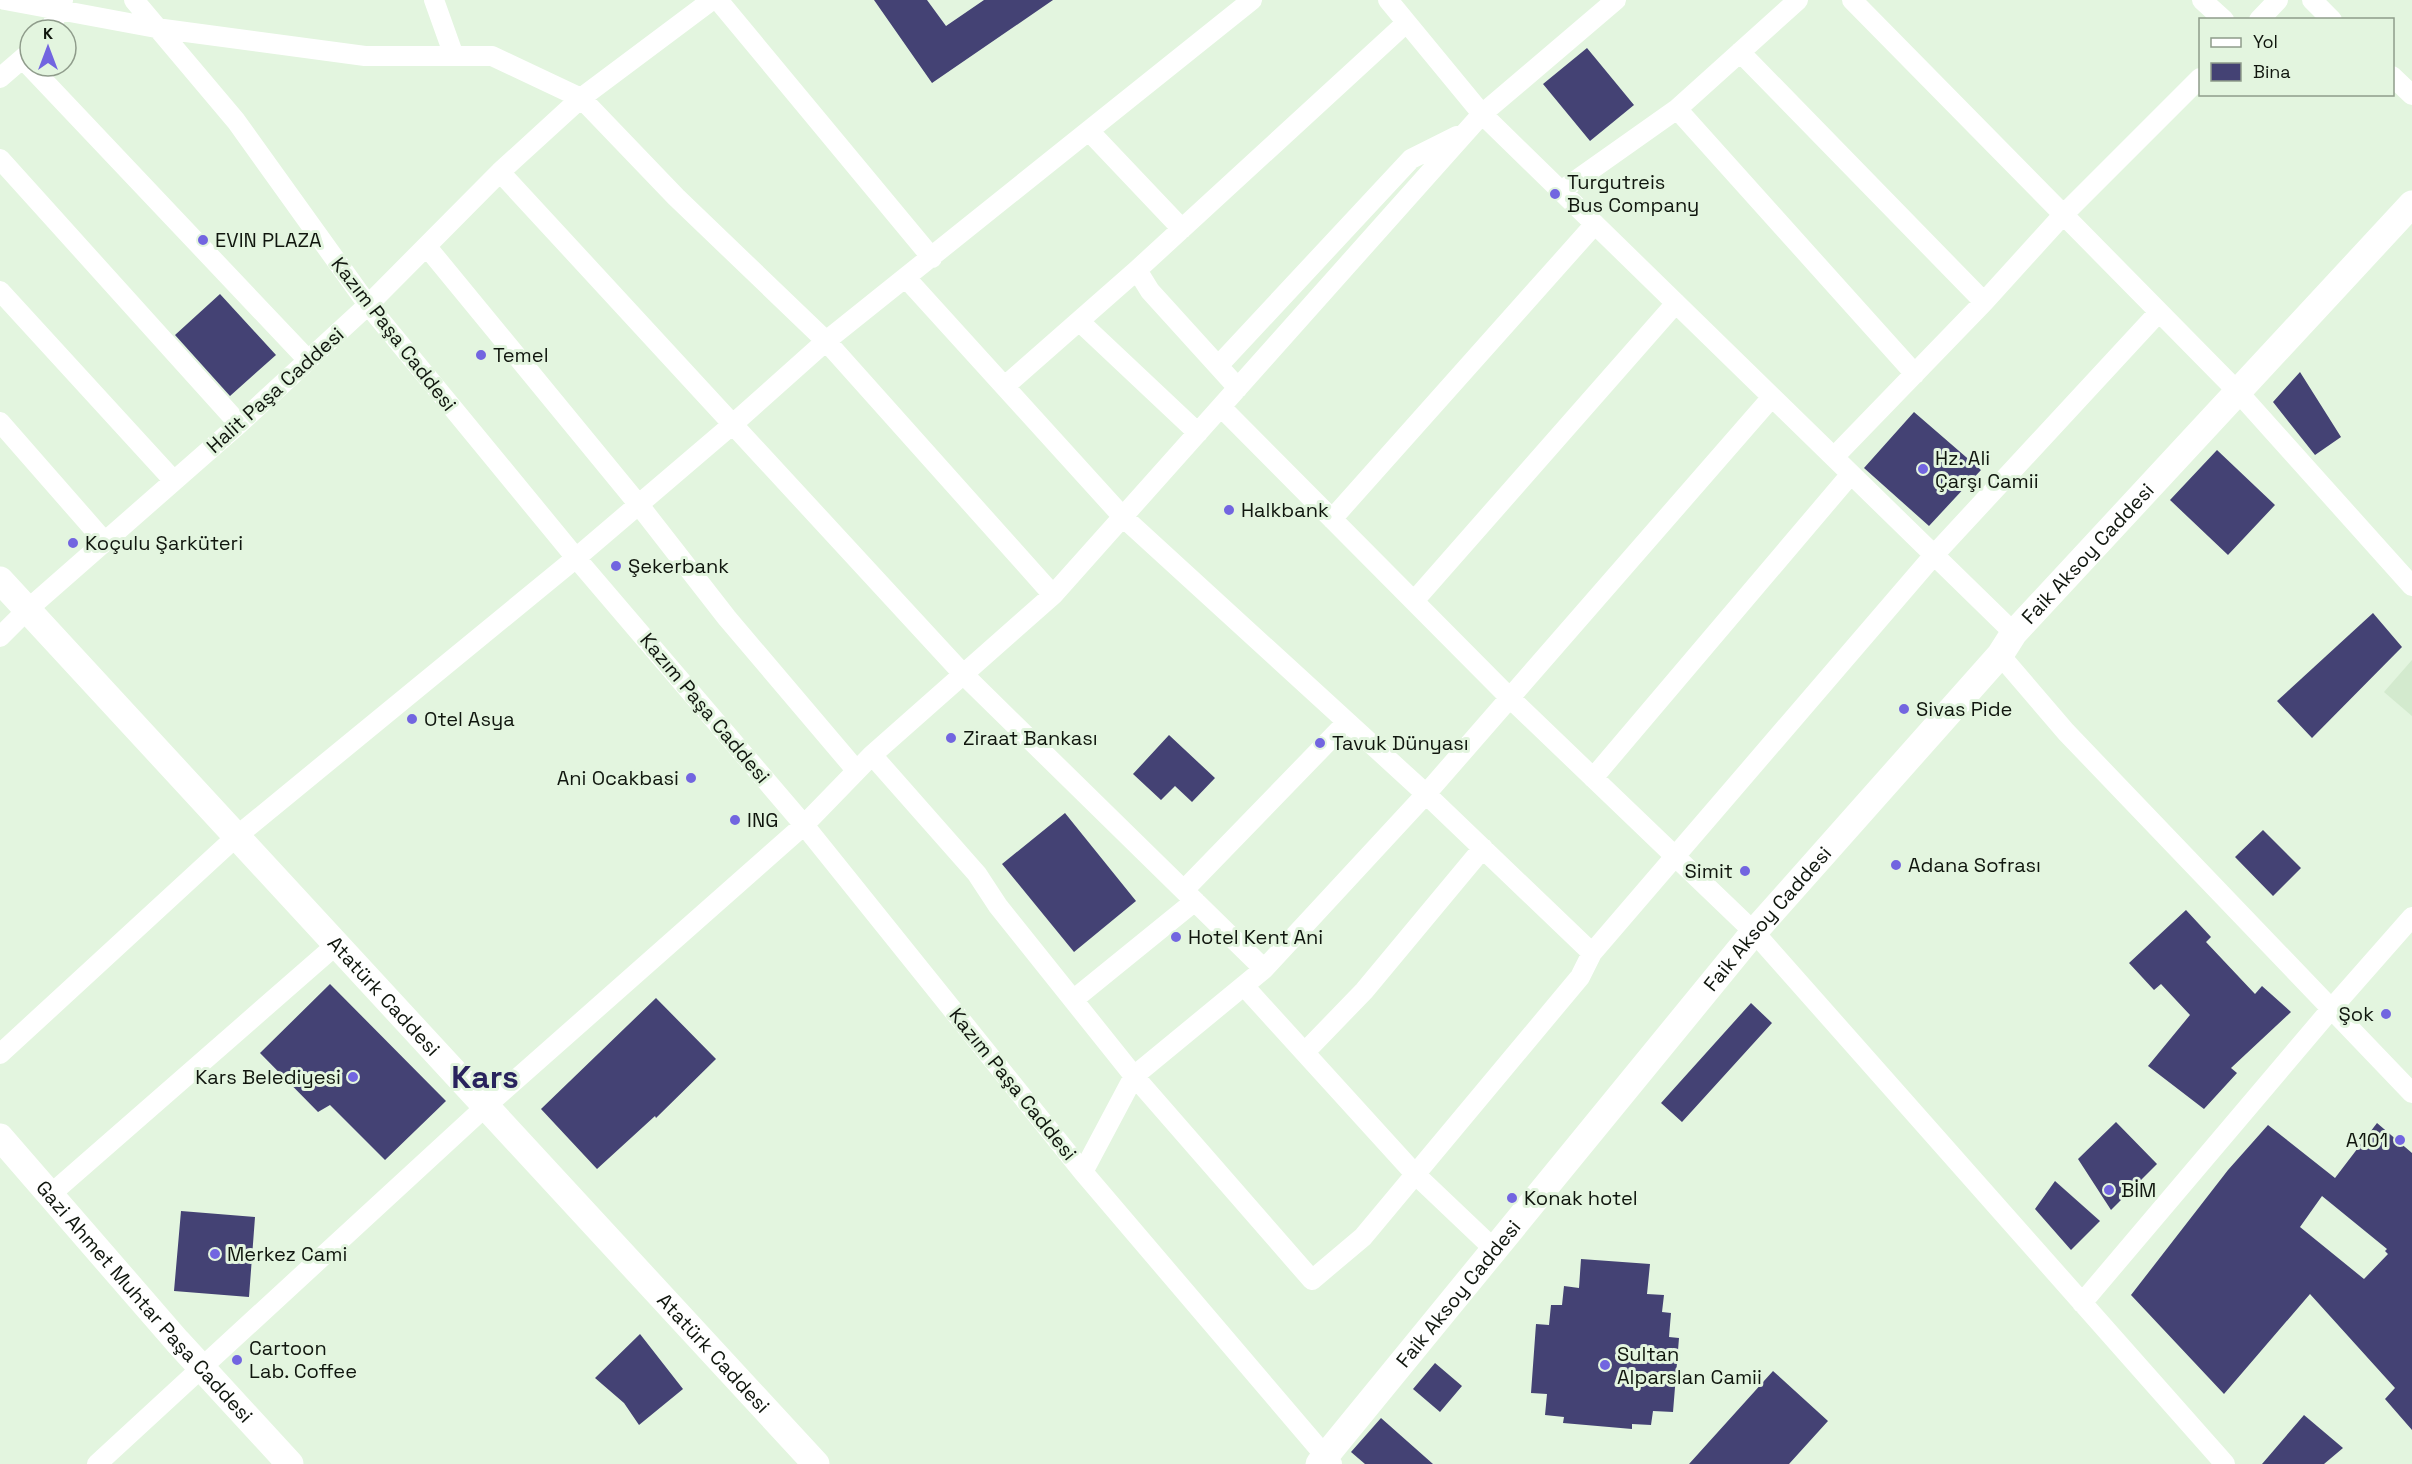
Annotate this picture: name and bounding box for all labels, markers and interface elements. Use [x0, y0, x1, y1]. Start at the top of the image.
north arrow [18, 18, 78, 78]
legend [2199, 18, 2394, 96]
text: K [43, 23, 53, 44]
text: Yol [2253, 30, 2278, 53]
text: Bina [2253, 60, 2291, 83]
place label: Turgutreis Bus Company [1567, 169, 1699, 218]
marker: Turgutreis Bus Company [1548, 187, 1562, 201]
place label: EVIN PLAZA [215, 227, 322, 253]
marker: EVIN PLAZA [196, 233, 210, 247]
street label: Kazım Paşa Caddesi [326, 252, 462, 416]
street label: Halit Paşa Caddesi [201, 321, 349, 459]
place label: Temel [493, 342, 549, 368]
marker: Temel [474, 348, 488, 362]
place label: Hz. Ali Çarşı Camii [1935, 445, 2039, 494]
marker: Hz. Ali Çarşı Camii [1916, 462, 1930, 476]
street label: Faik Aksoy Caddesi [2016, 478, 2159, 630]
place label: Halkbank [1241, 497, 1329, 523]
marker: Halkbank [1222, 503, 1236, 517]
place label: Koçulu Şarküteri [85, 530, 243, 556]
marker: Koçulu Şarküteri [66, 536, 80, 550]
place label: Şekerbank [628, 553, 729, 579]
marker: Şekerbank [609, 559, 623, 573]
street label: Kazım Paşa Caddesi [634, 627, 776, 789]
place label: Sivas Pide [1916, 696, 2012, 722]
marker: Sivas Pide [1897, 702, 1911, 716]
place label: Otel Asya [424, 706, 515, 732]
marker: Otel Asya [405, 712, 419, 726]
place label: Ziraat Bankası [963, 725, 1098, 751]
place label: Tavuk Dünyası [1332, 730, 1469, 756]
marker: Ziraat Bankası [944, 731, 958, 745]
marker: Tavuk Dünyası [1313, 736, 1327, 750]
place label: Ani Ocakbasi [557, 765, 679, 791]
marker: Ani Ocakbasi [684, 771, 698, 785]
place label: ING [747, 807, 778, 833]
marker: ING [728, 813, 742, 827]
street label: Faik Aksoy Caddesi [1698, 841, 1837, 997]
place label: Adana Sofrası [1908, 852, 2041, 878]
place label: Simit [1685, 858, 1733, 884]
marker: Adana Sofrası [1889, 858, 1903, 872]
marker: Simit [1738, 864, 1752, 878]
place label: Hotel Kent Ani [1188, 924, 1323, 950]
street label: Atatürk Caddesi [322, 930, 446, 1061]
marker: Hotel Kent Ani [1169, 930, 1183, 944]
place label: Şok [2339, 1001, 2374, 1027]
street label: Kazım Paşa Caddesi [943, 1002, 1083, 1166]
marker: Şok [2379, 1007, 2393, 1021]
district label: Kars [451, 1057, 519, 1097]
place label: Kars Belediyesi [195, 1064, 341, 1090]
marker: Kars Belediyesi [346, 1070, 360, 1084]
place label: A101 [2346, 1127, 2388, 1153]
marker: A101 [2393, 1133, 2407, 1147]
street label: Gazi Ahmet Muhtar Paşa Caddesi [30, 1175, 259, 1428]
place label: BİM [2121, 1177, 2156, 1203]
marker: BİM [2102, 1183, 2116, 1197]
place label: Konak hotel [1524, 1185, 1638, 1211]
marker: Konak hotel [1505, 1191, 1519, 1205]
street label: Faik Aksoy Caddesi [1390, 1215, 1526, 1373]
place label: Merkez Cami [227, 1241, 347, 1267]
marker: Merkez Cami [208, 1247, 222, 1261]
street label: Atatürk Caddesi [652, 1287, 775, 1419]
place label: Cartoon Lab. Coffee [249, 1335, 357, 1384]
place label: Sultan Alparslan Camii [1617, 1341, 1762, 1390]
marker: Cartoon Lab. Coffee [230, 1353, 244, 1367]
marker: Sultan Alparslan Camii [1598, 1358, 1612, 1372]

